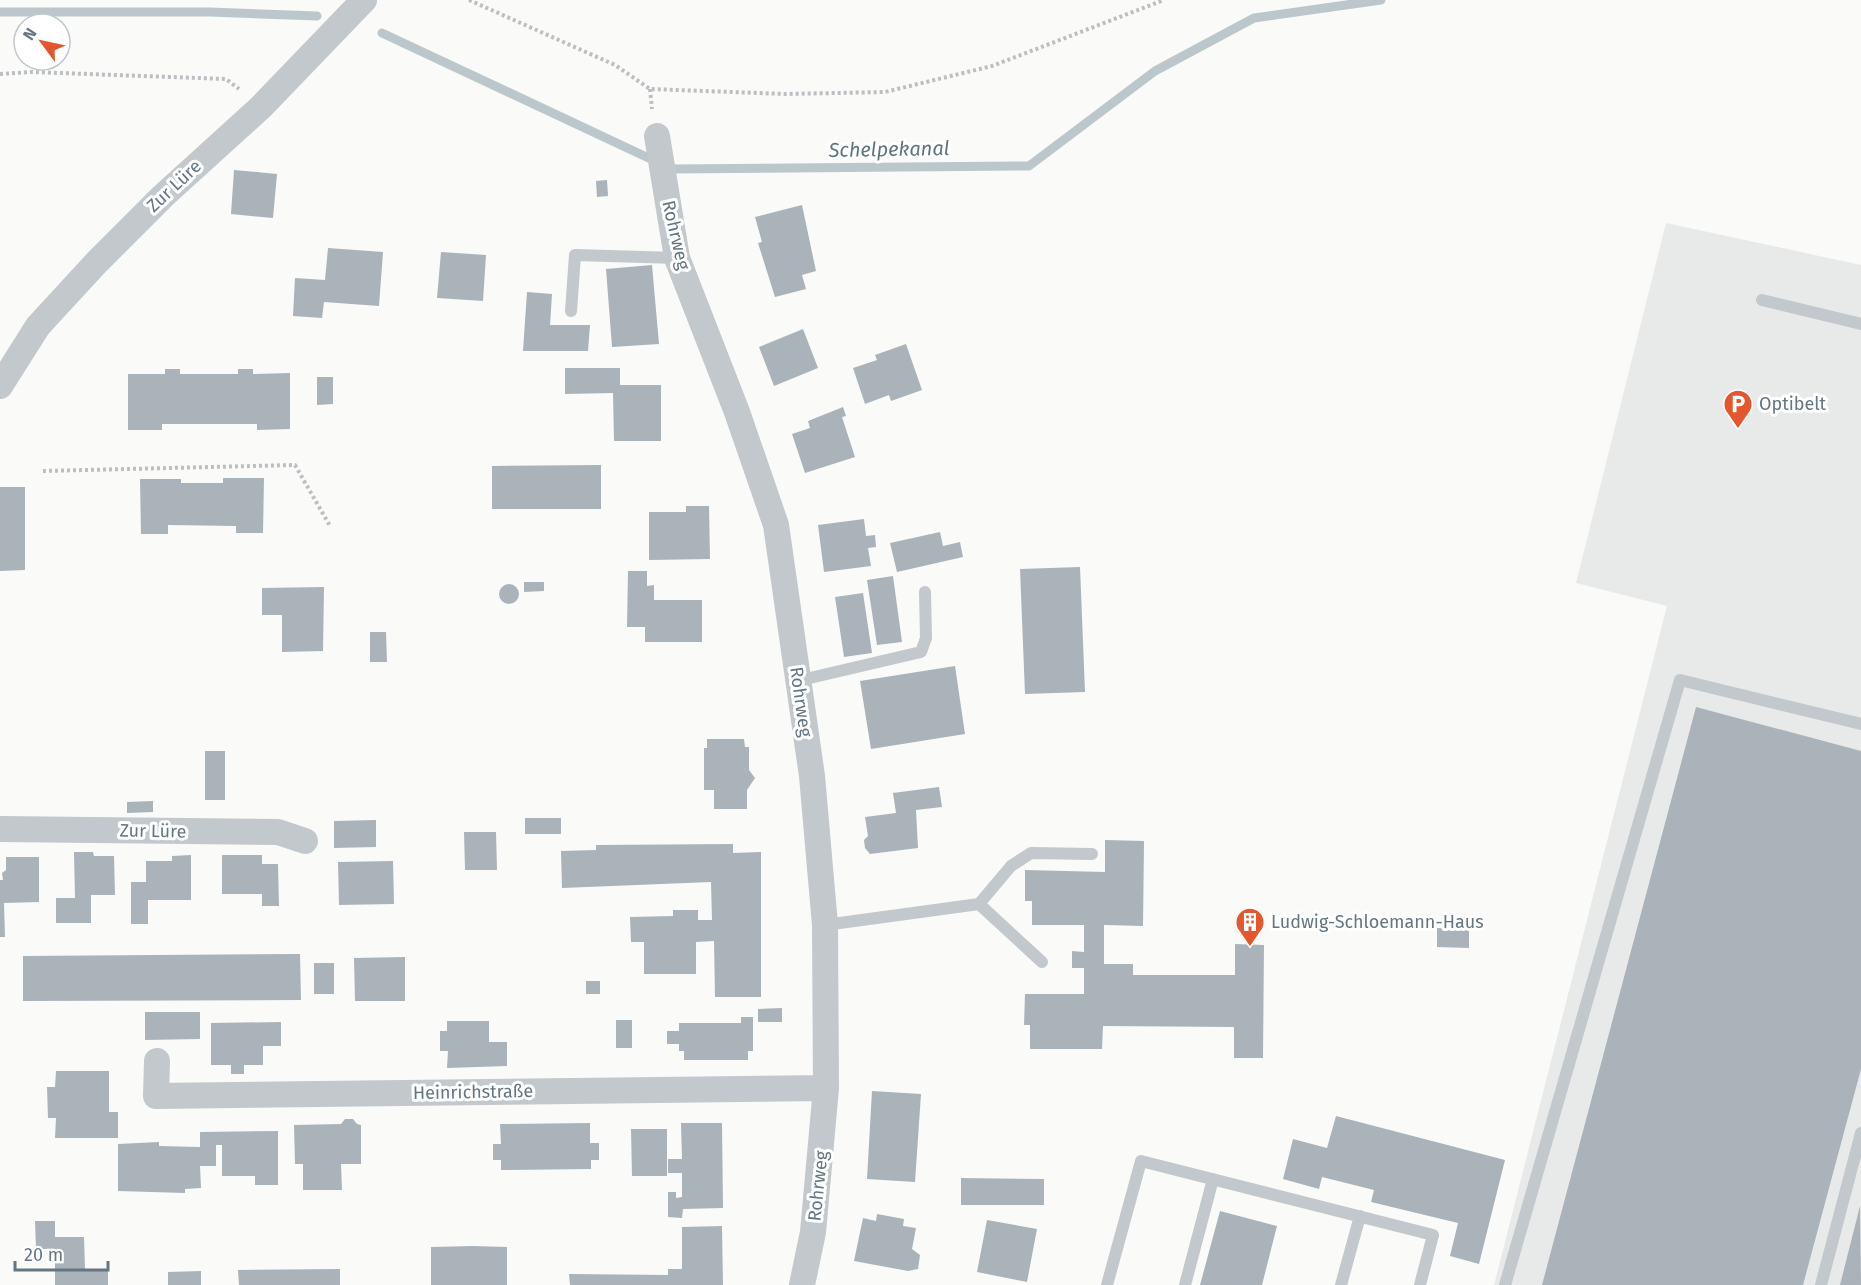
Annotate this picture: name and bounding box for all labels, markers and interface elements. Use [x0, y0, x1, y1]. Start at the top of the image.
north arrow [12, 12, 72, 72]
text: N [19, 24, 41, 44]
water label: Schelpekanal [827, 136, 950, 162]
street label: Zur Lüre [142, 155, 206, 217]
street label: Rohrweg [657, 198, 695, 273]
parking icon: Optibelt [1722, 388, 1754, 430]
place label: Optibelt [1759, 393, 1826, 415]
street label: Rohrweg [785, 665, 817, 739]
street label: Zur Lüre [120, 819, 186, 843]
building icon: Ludwig-Schloemann-Haus [1234, 906, 1266, 948]
place label: Ludwig-Schloemann-Haus [1271, 911, 1484, 933]
street label: Heinrichstraße [413, 1080, 533, 1104]
street label: Rohrweg [803, 1149, 833, 1222]
scale bar [15, 1234, 108, 1272]
text: 20 m [24, 1244, 63, 1266]

